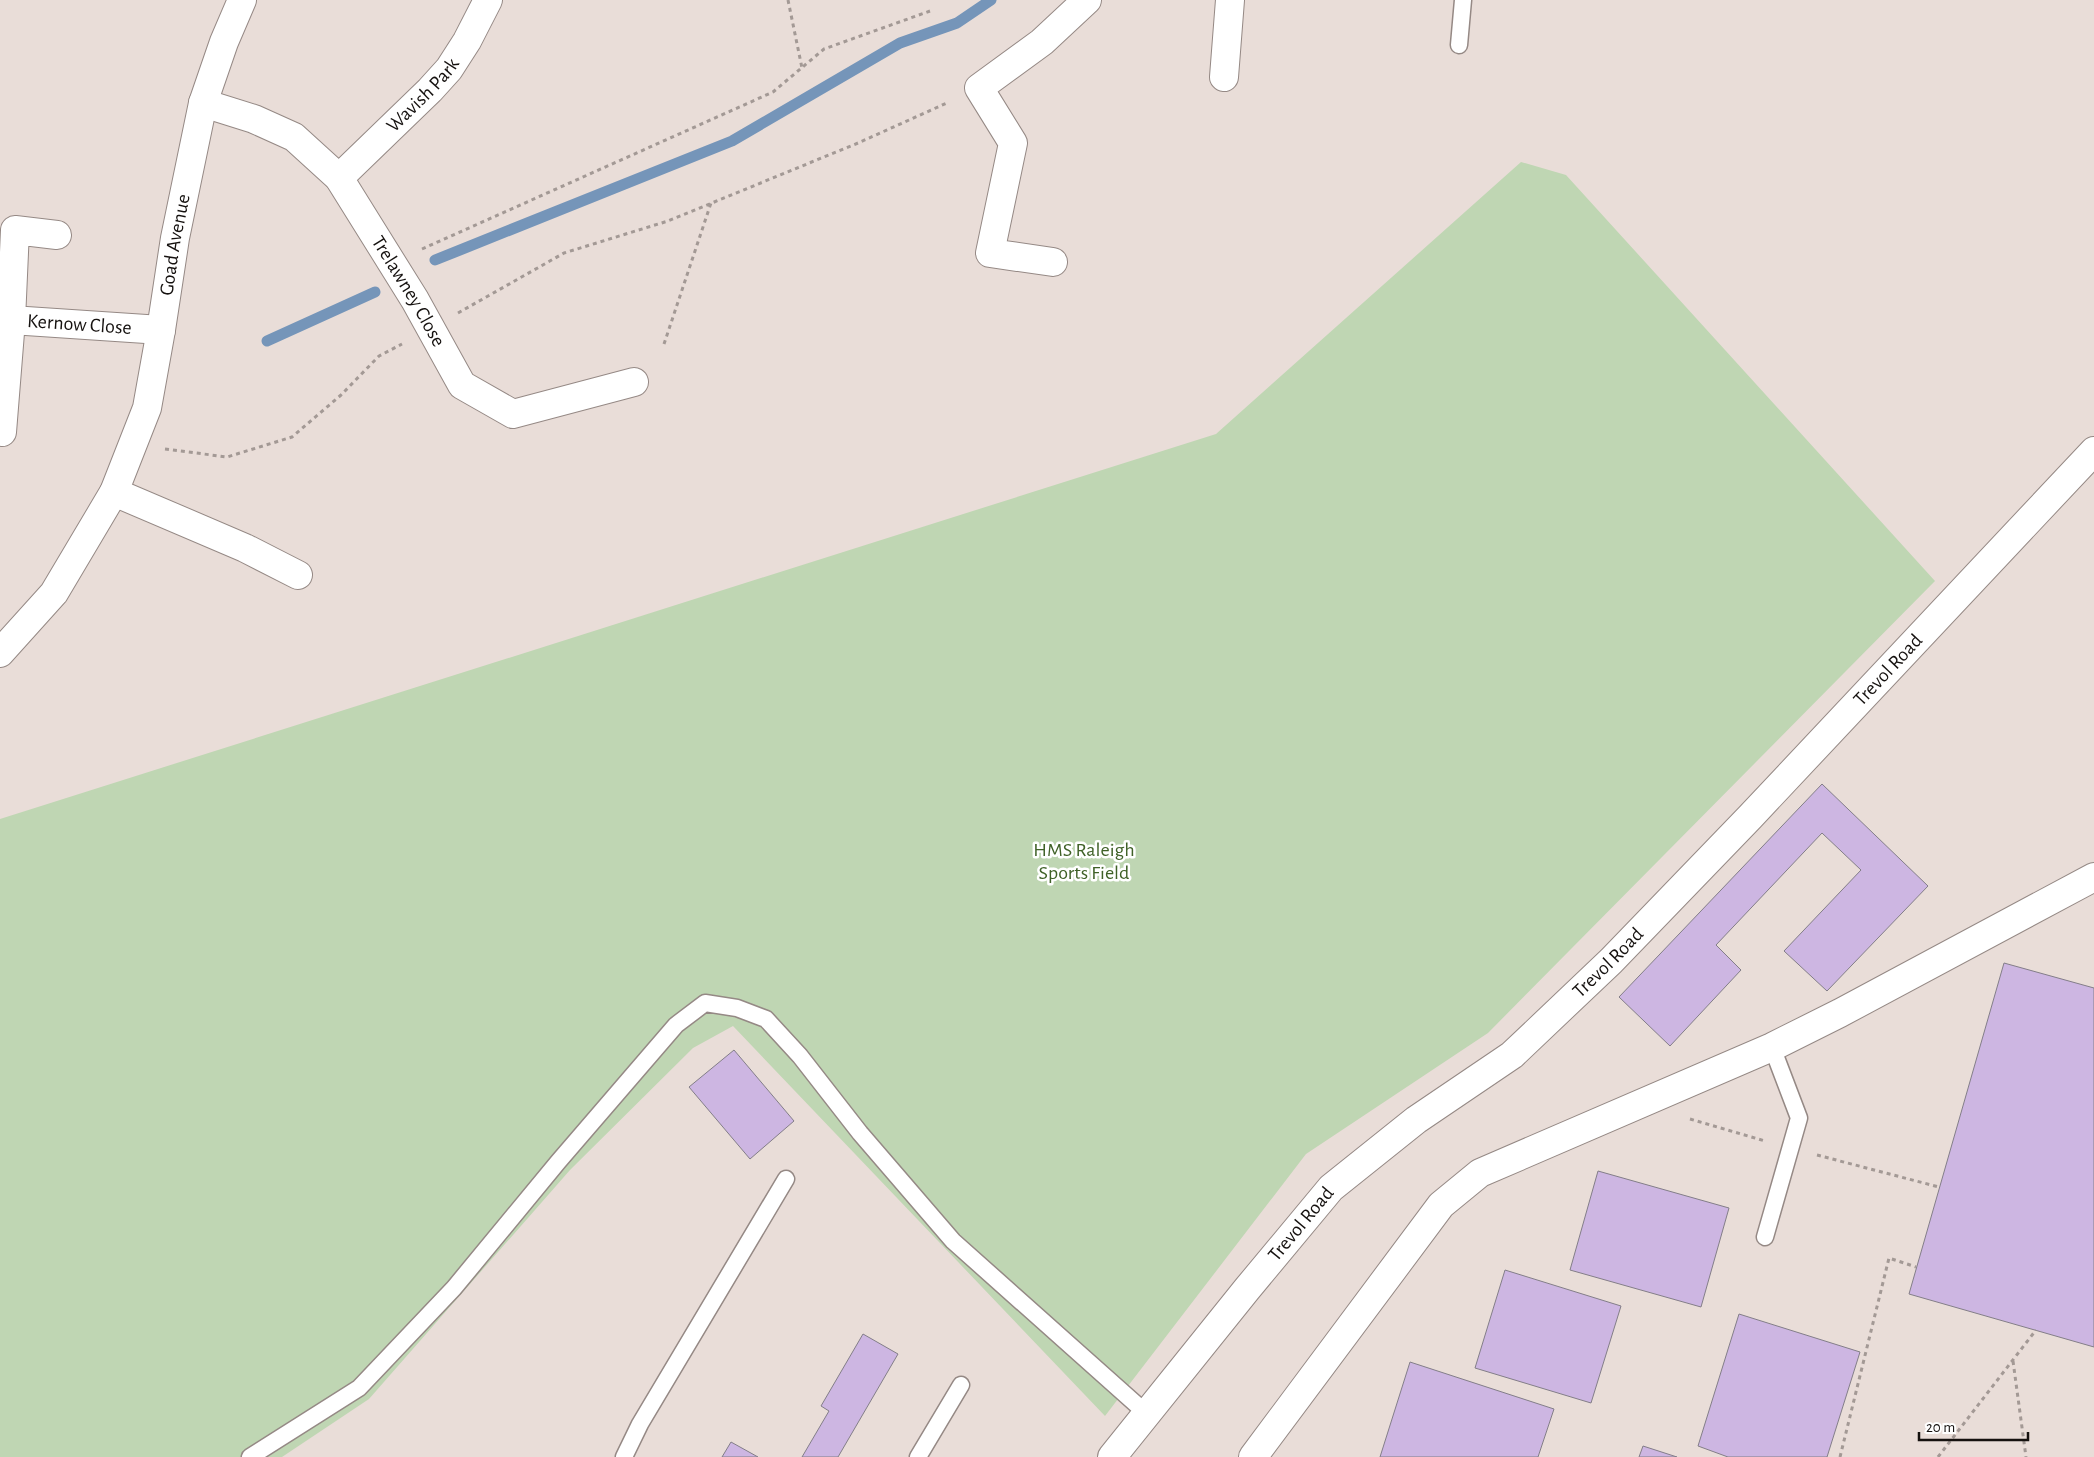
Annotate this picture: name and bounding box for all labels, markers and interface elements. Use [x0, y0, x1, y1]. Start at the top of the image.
street label: Wavish Park [383, 55, 463, 136]
street label: Goad Avenue [156, 192, 194, 297]
street label: Trelawney Close [368, 232, 449, 350]
street label: Kernow Close [27, 311, 132, 338]
street label: Trevol Road [1850, 630, 1926, 710]
park label: HMS Raleigh Sports Field [1033, 840, 1135, 883]
street label: Trevol Road [1569, 924, 1647, 1002]
street label: Trevol Road [1264, 1183, 1338, 1265]
scale bar [1919, 1410, 2028, 1442]
text: 20 m [1926, 1420, 1955, 1435]

